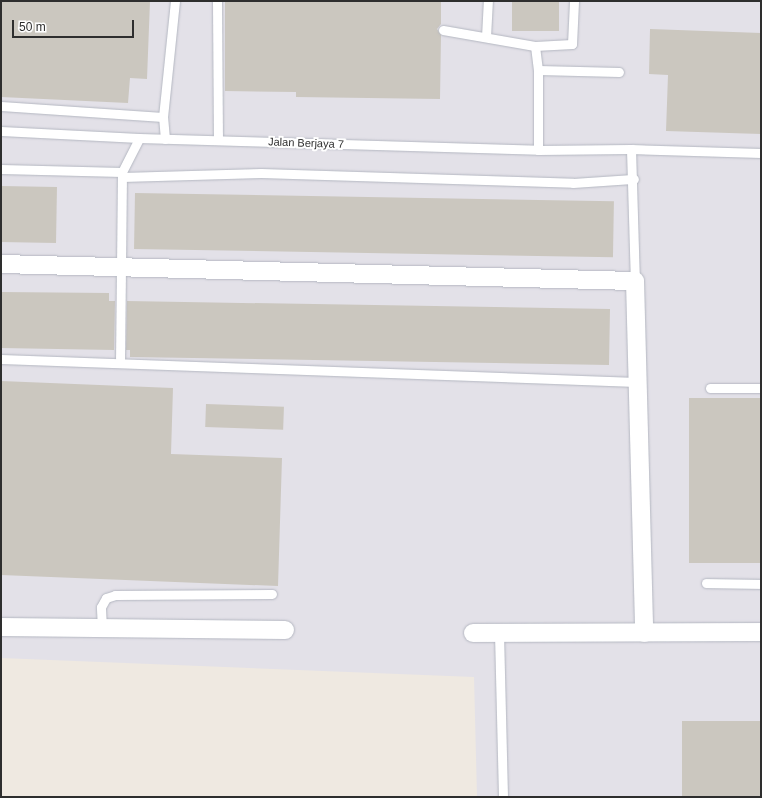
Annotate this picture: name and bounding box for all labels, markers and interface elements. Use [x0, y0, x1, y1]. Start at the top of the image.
scale bar [14, 12, 136, 38]
text: 50 m [19, 20, 46, 34]
street label: Jalan Berjaya 7 [268, 135, 344, 151]

